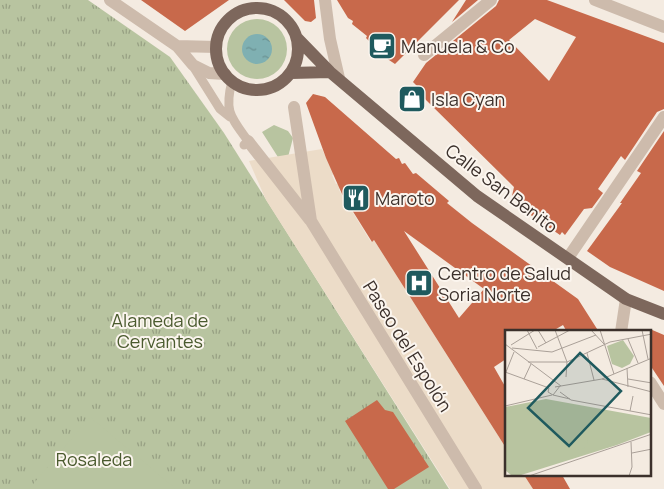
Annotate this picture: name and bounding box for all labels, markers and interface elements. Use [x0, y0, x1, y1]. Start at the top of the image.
cafe icon: Manuela & Co [367, 31, 397, 61]
place label: Manuela & Co [401, 34, 515, 58]
shop icon: Isla Cyan [397, 84, 427, 114]
place label: Isla Cyan [431, 87, 505, 111]
street label: Calle San Benito [441, 138, 563, 238]
restaurant icon: Maroto [341, 183, 371, 213]
place label: Maroto [375, 186, 435, 210]
place label: Centro de Salud Soria Norte [438, 261, 571, 306]
hospital icon: Centro de Salud Soria Norte [404, 268, 434, 298]
street label: Paseo del Espolón [358, 276, 458, 416]
park label: Alameda de Cervantes [112, 308, 208, 353]
inset map [505, 330, 652, 476]
park label: Rosaleda [56, 447, 132, 471]

